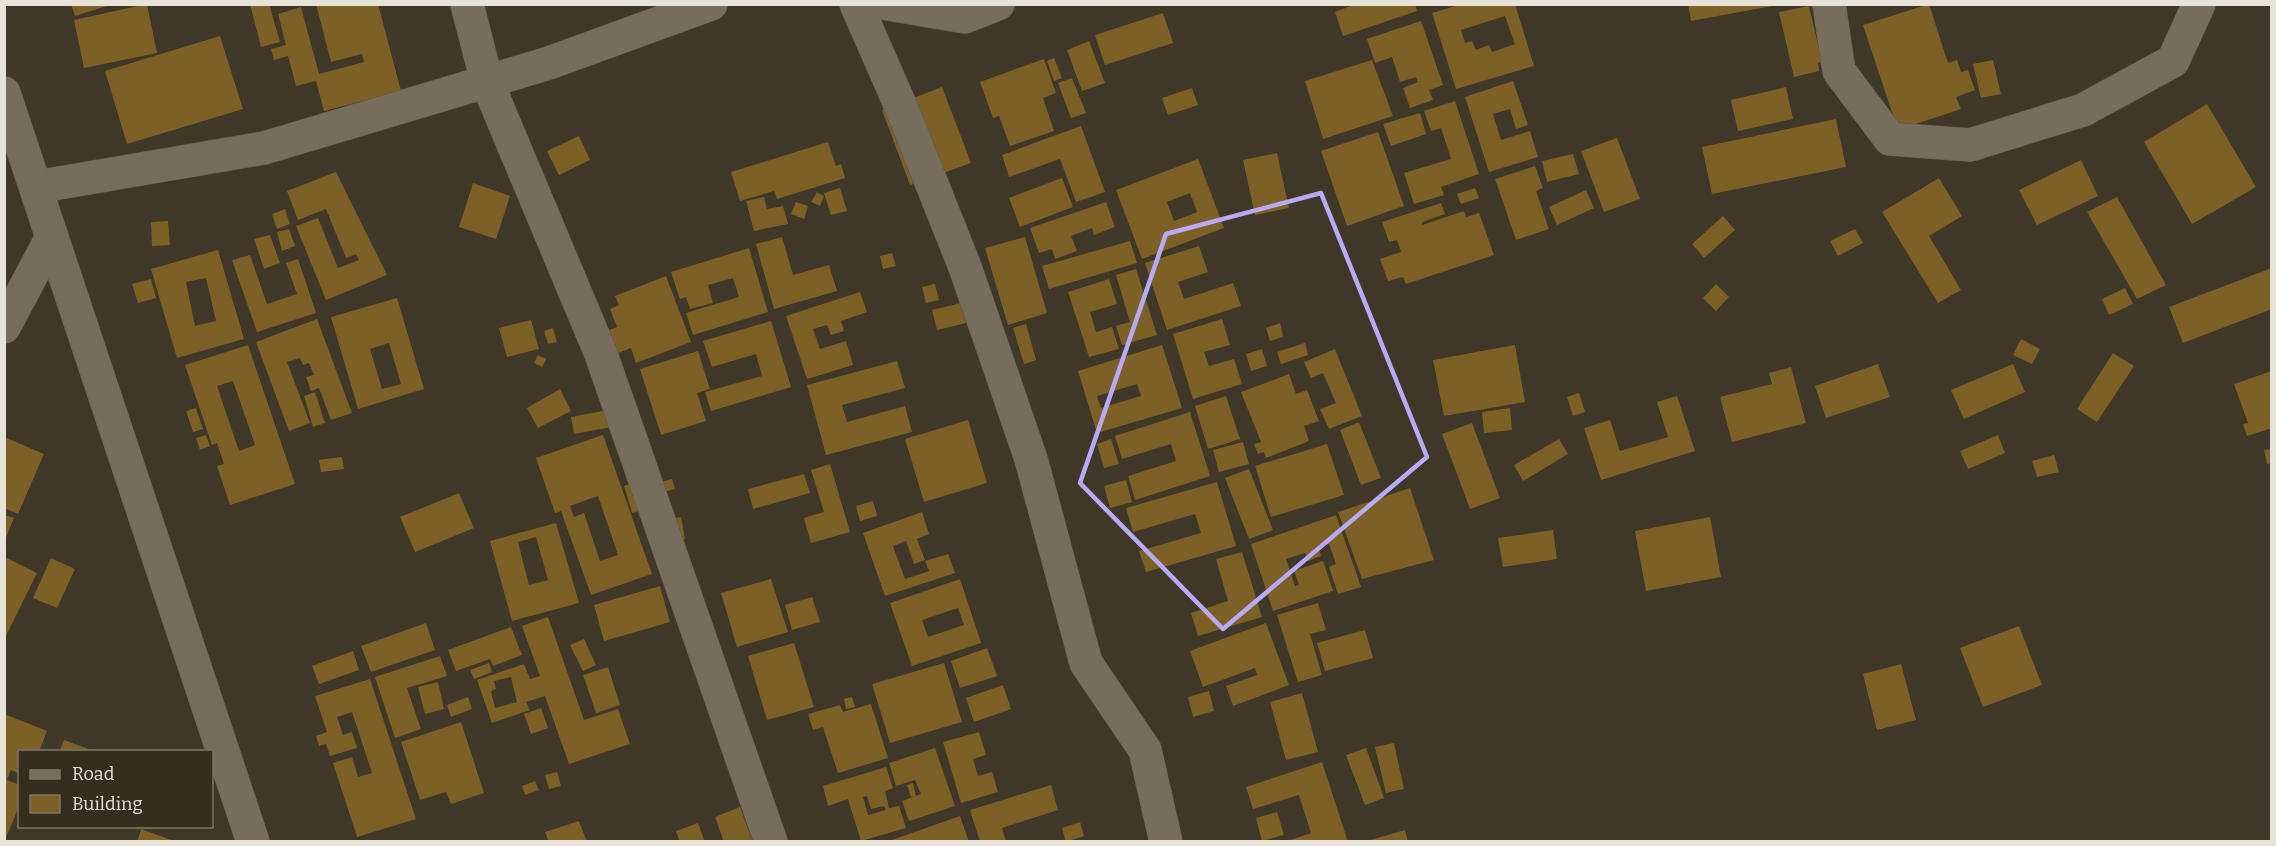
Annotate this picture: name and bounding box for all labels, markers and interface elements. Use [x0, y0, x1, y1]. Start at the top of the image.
legend [18, 750, 213, 828]
text: Road [72, 763, 115, 785]
text: Building [72, 793, 143, 815]

